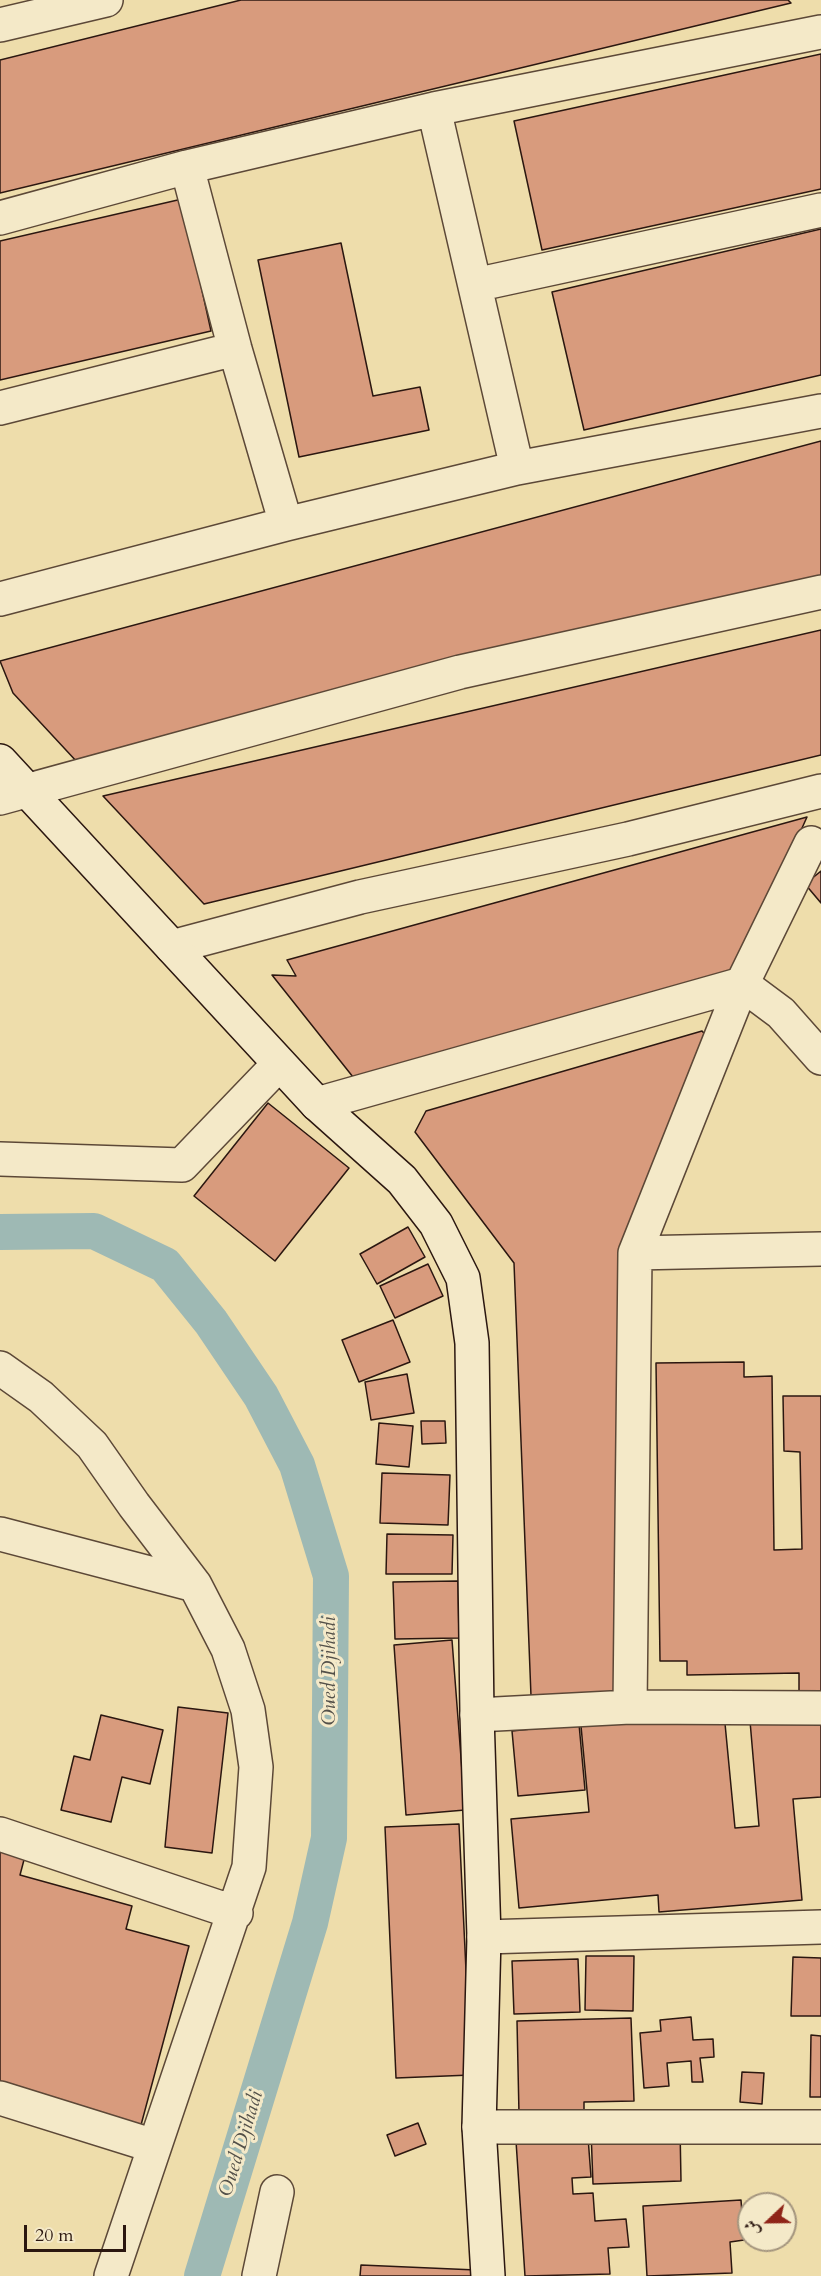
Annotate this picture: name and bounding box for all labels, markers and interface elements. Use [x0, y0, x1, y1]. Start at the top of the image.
water label: Oued Djihadi [318, 1616, 342, 1726]
water label: Oued Djihadi [214, 2088, 270, 2200]
north arrow [737, 2192, 797, 2252]
scale bar [27, 2213, 129, 2251]
text: ش [739, 2217, 765, 2239]
text: 20 m [35, 2223, 74, 2248]

